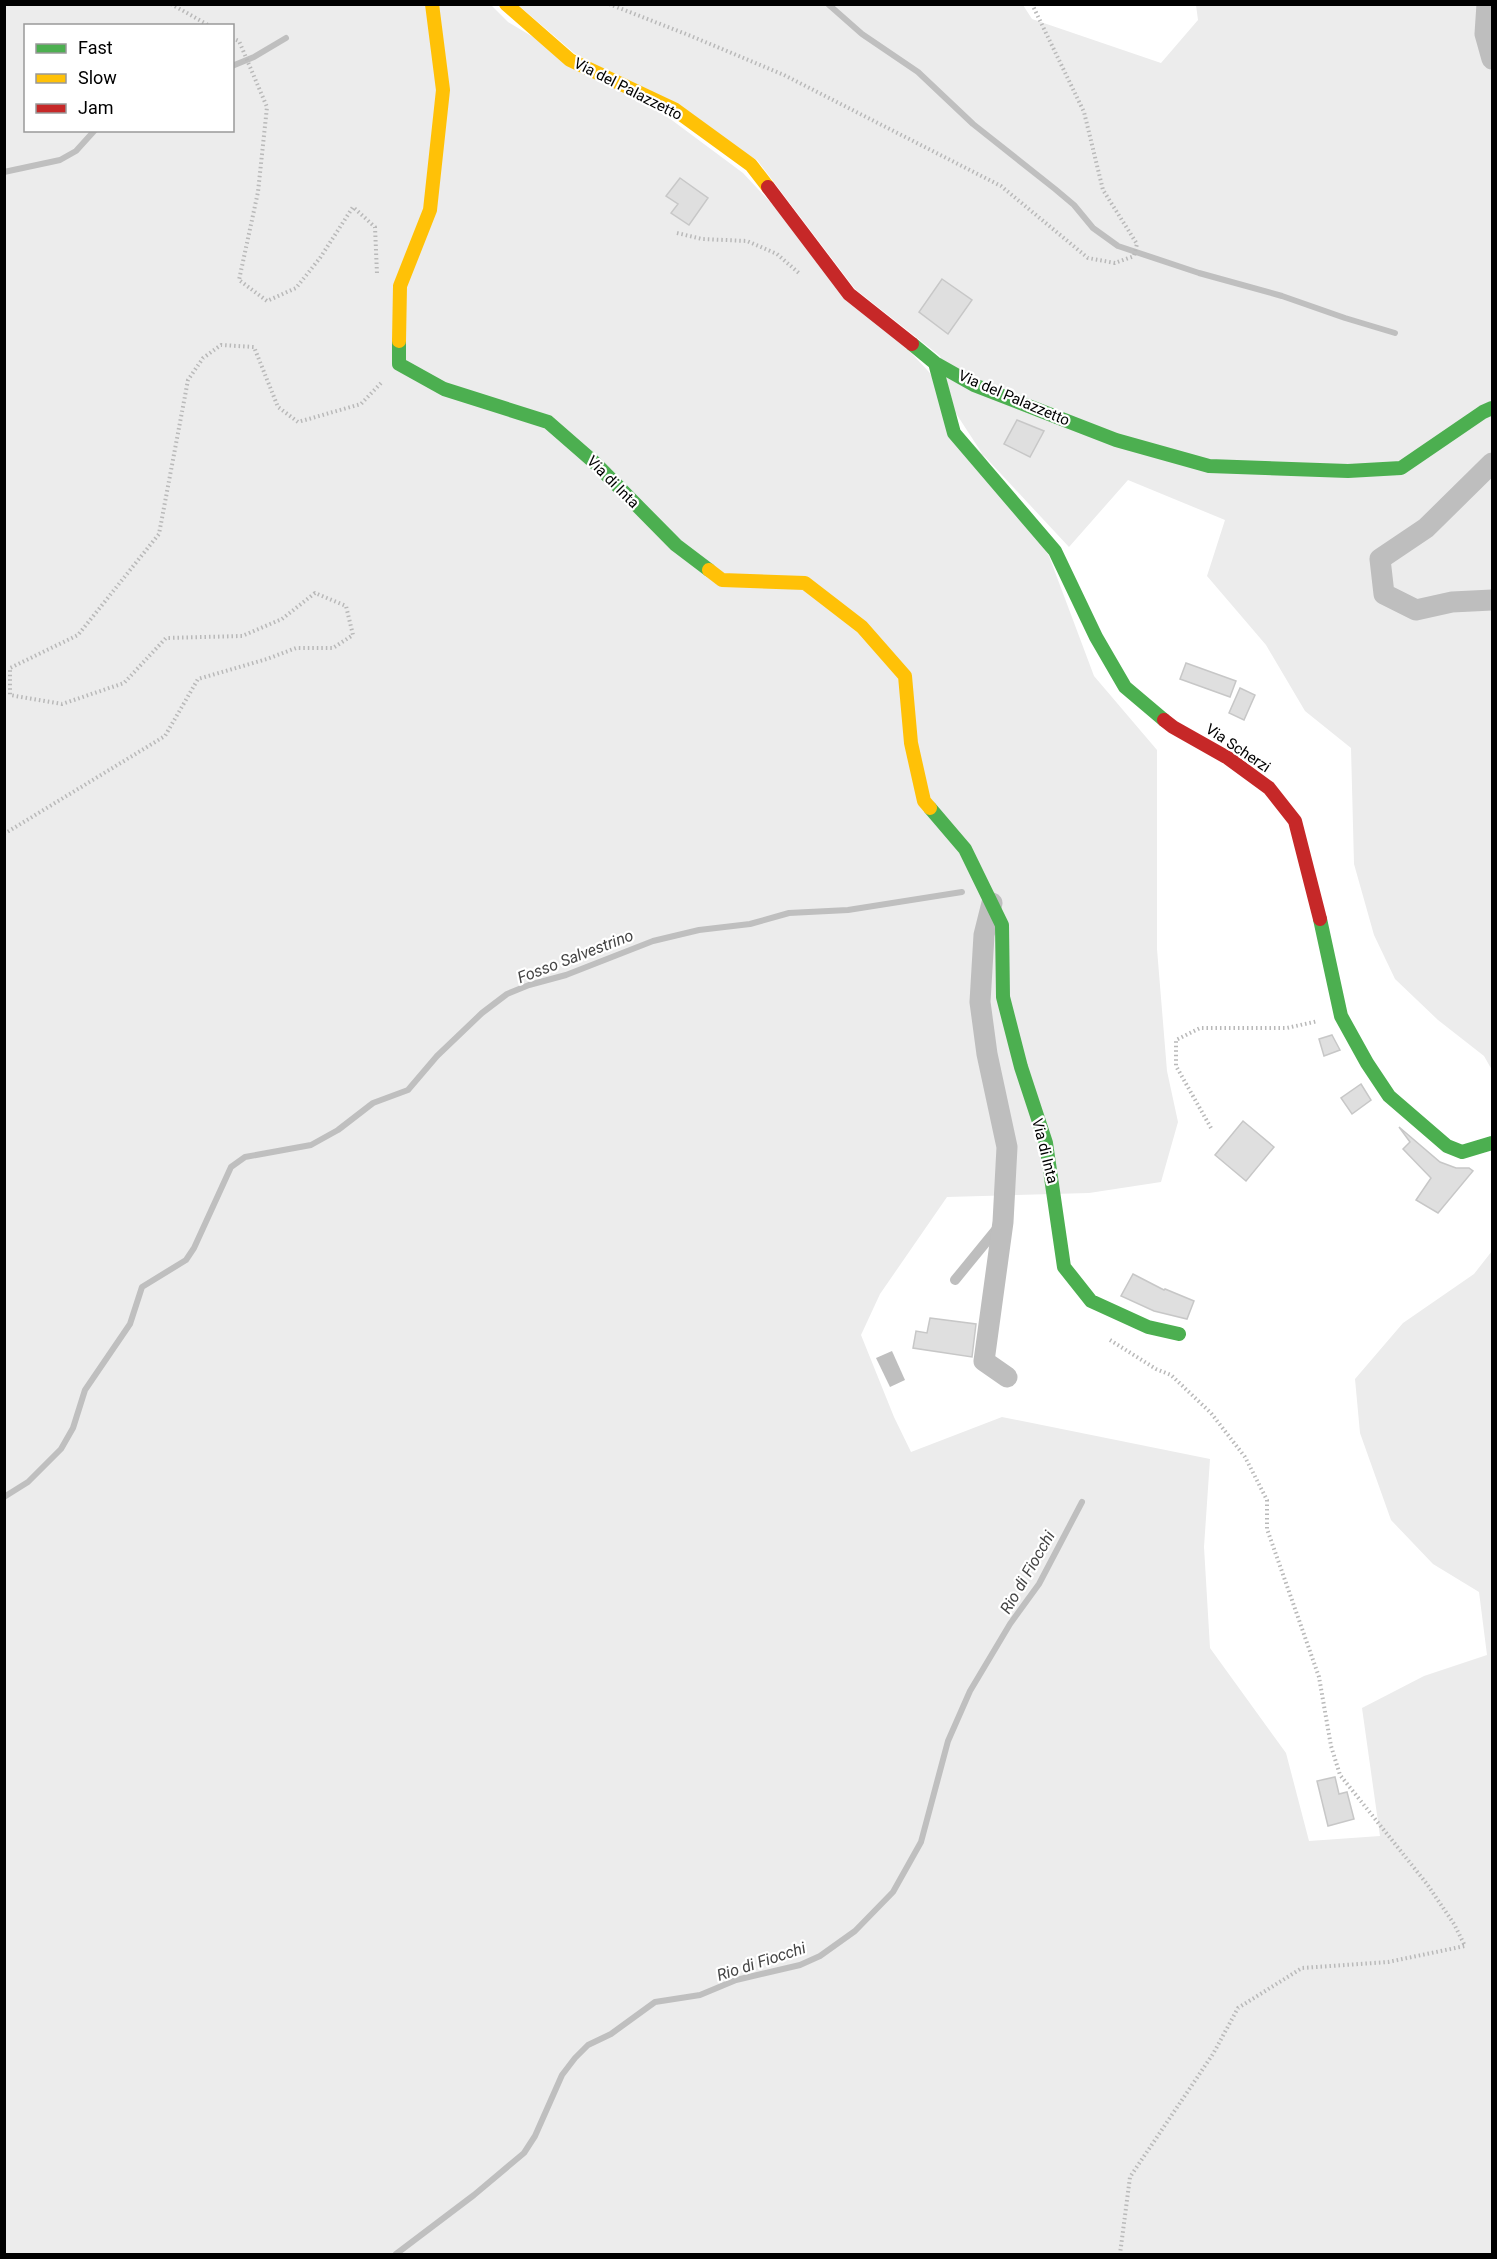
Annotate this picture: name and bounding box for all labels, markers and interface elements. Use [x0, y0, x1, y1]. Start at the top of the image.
legend [24, 24, 234, 132]
text: Fast [78, 37, 113, 58]
street label: Via del Palazzetto [571, 54, 685, 124]
text: Slow [78, 67, 117, 88]
text: Jam [78, 97, 114, 118]
street label: Via del Palazzetto [956, 366, 1072, 430]
street label: Via di Inta [583, 452, 643, 512]
street label: Via Scherzi [1202, 720, 1274, 776]
water label: Fosso Salvestrino [515, 926, 636, 987]
street label: Via di Inta [1028, 1117, 1062, 1185]
water label: Rio di Fiocchi [996, 1527, 1059, 1617]
water label: Rio di Fiocchi [714, 1938, 808, 1985]

